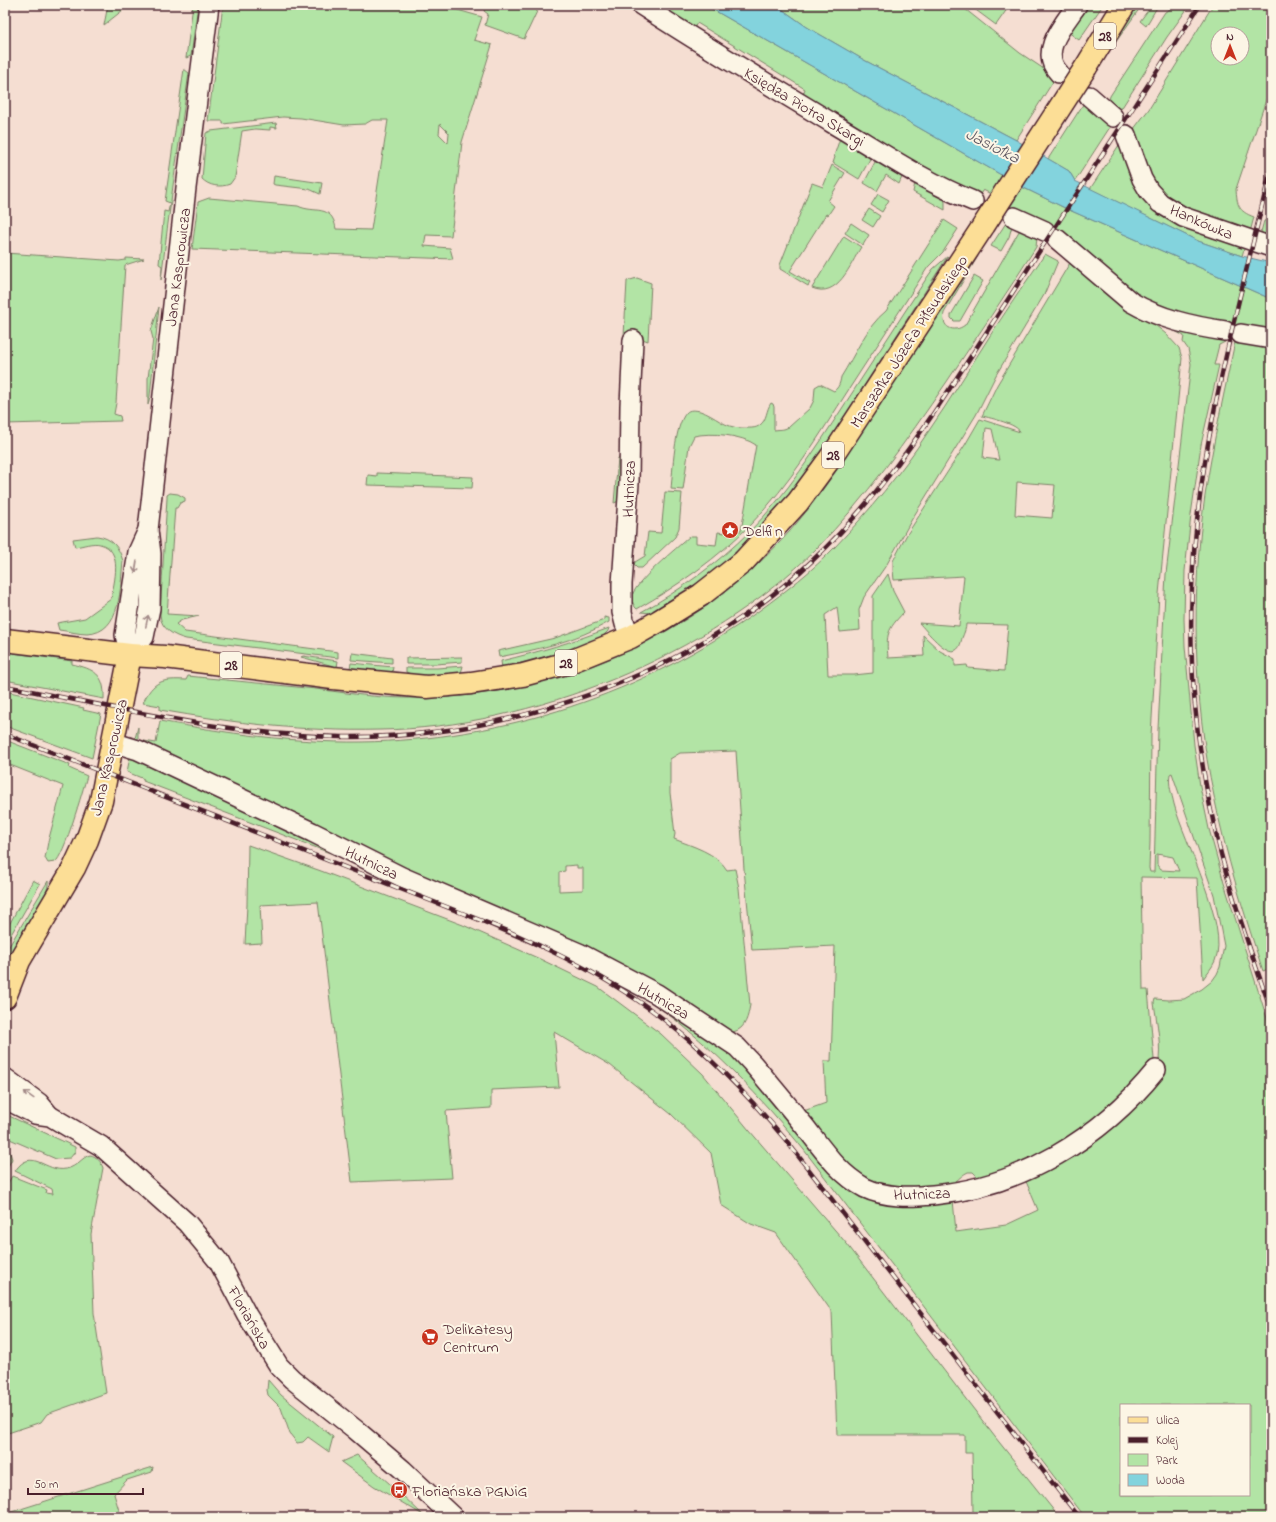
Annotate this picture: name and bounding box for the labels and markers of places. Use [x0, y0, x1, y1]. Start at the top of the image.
place icon: Delfin [720, 520, 740, 540]
place label: Delfin [742, 520, 783, 544]
place label: Delikatesy Centrum [442, 1318, 513, 1360]
supermarket icon: Delikatesy Centrum [420, 1327, 440, 1347]
bus stop icon: Floriańska PGNiG [389, 1480, 409, 1500]
place label: Floriańska PGNiG [411, 1480, 528, 1504]

